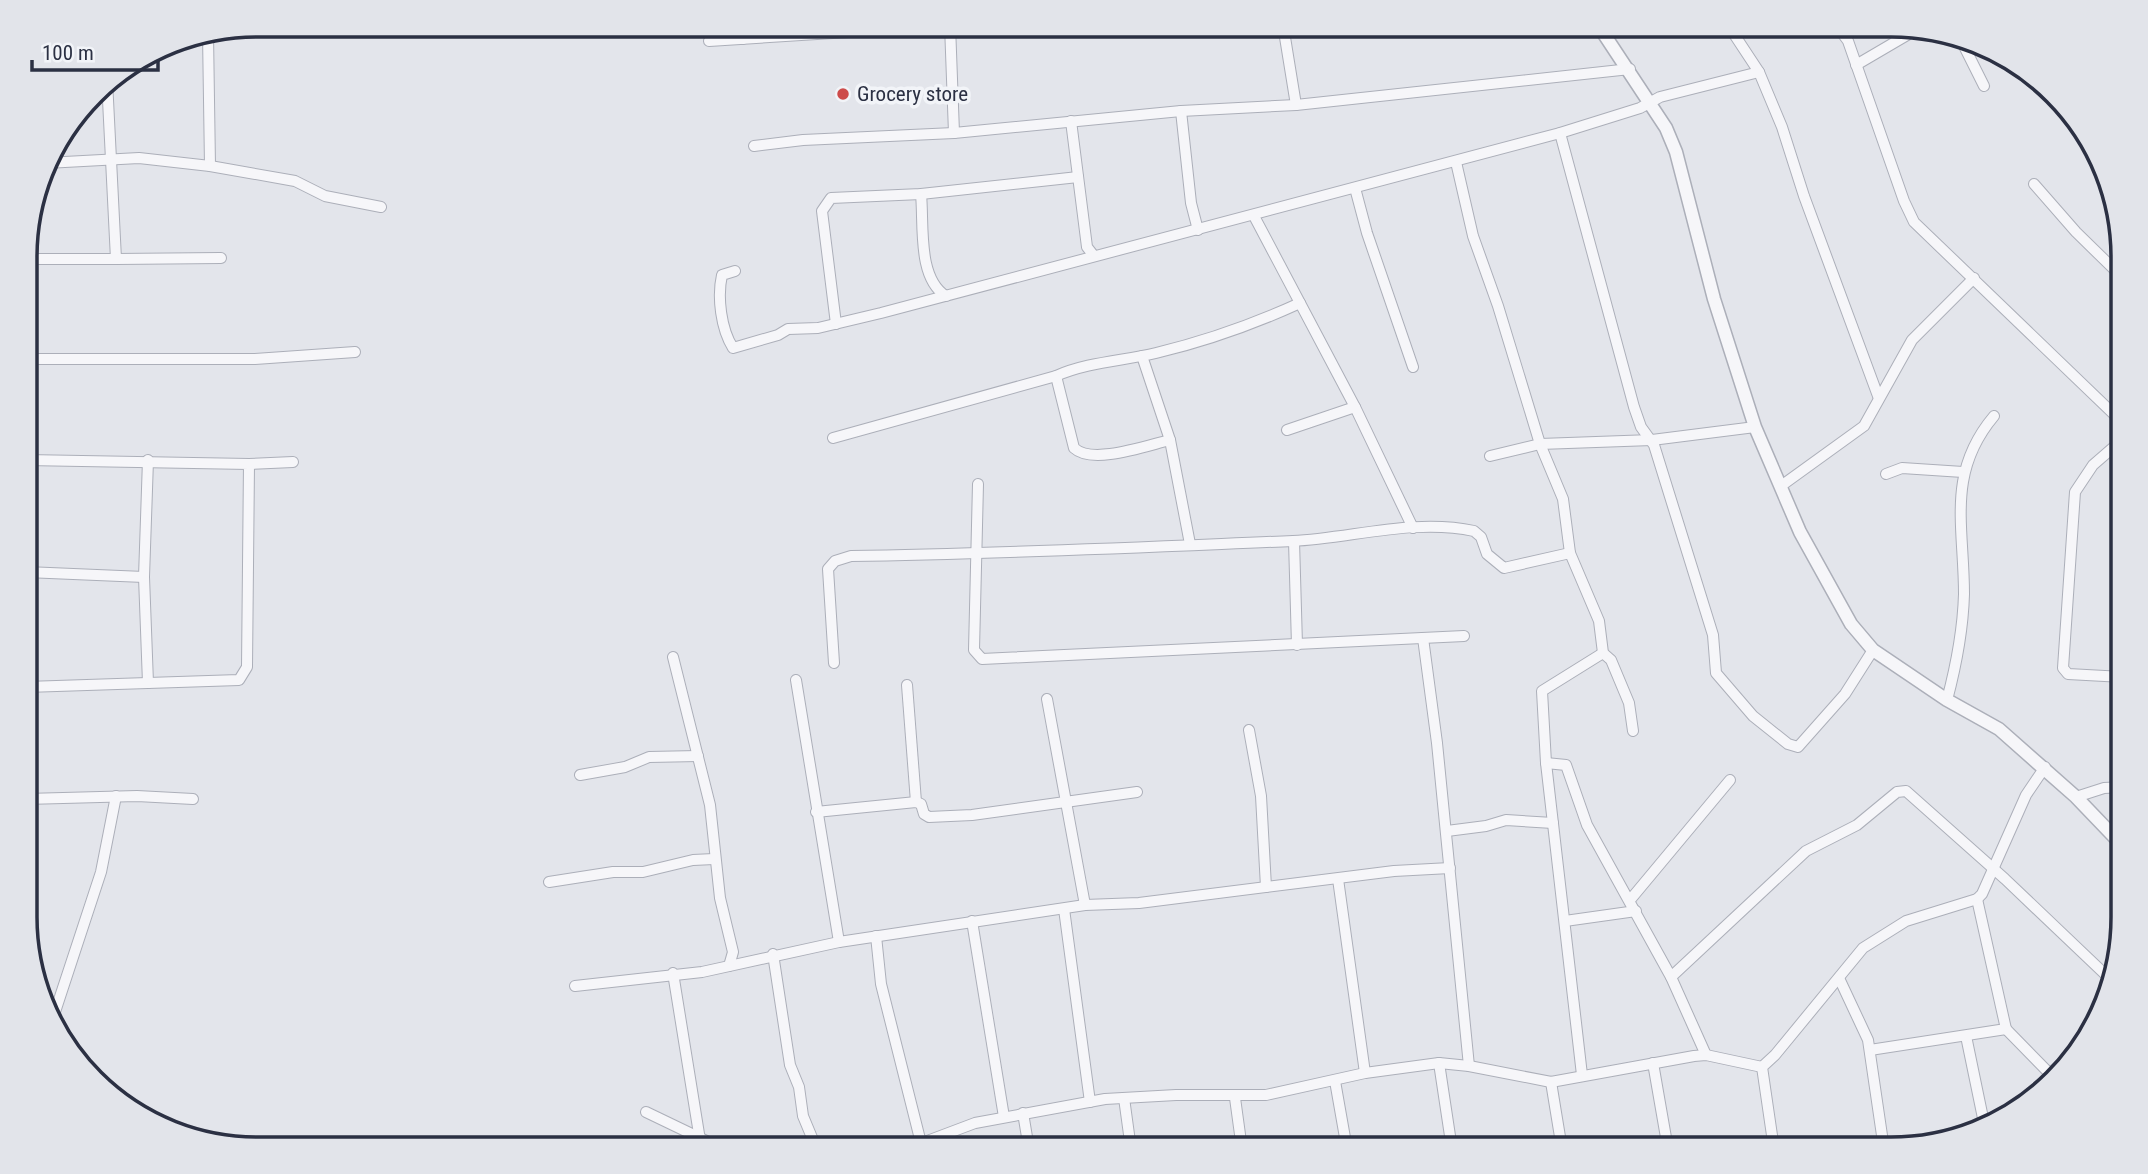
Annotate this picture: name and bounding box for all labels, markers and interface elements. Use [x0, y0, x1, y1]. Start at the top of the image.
scale bar [32, 28, 158, 72]
text: 100 m [42, 41, 94, 65]
place label: Grocery store [857, 82, 968, 106]
marker: Grocery store [835, 86, 851, 102]

